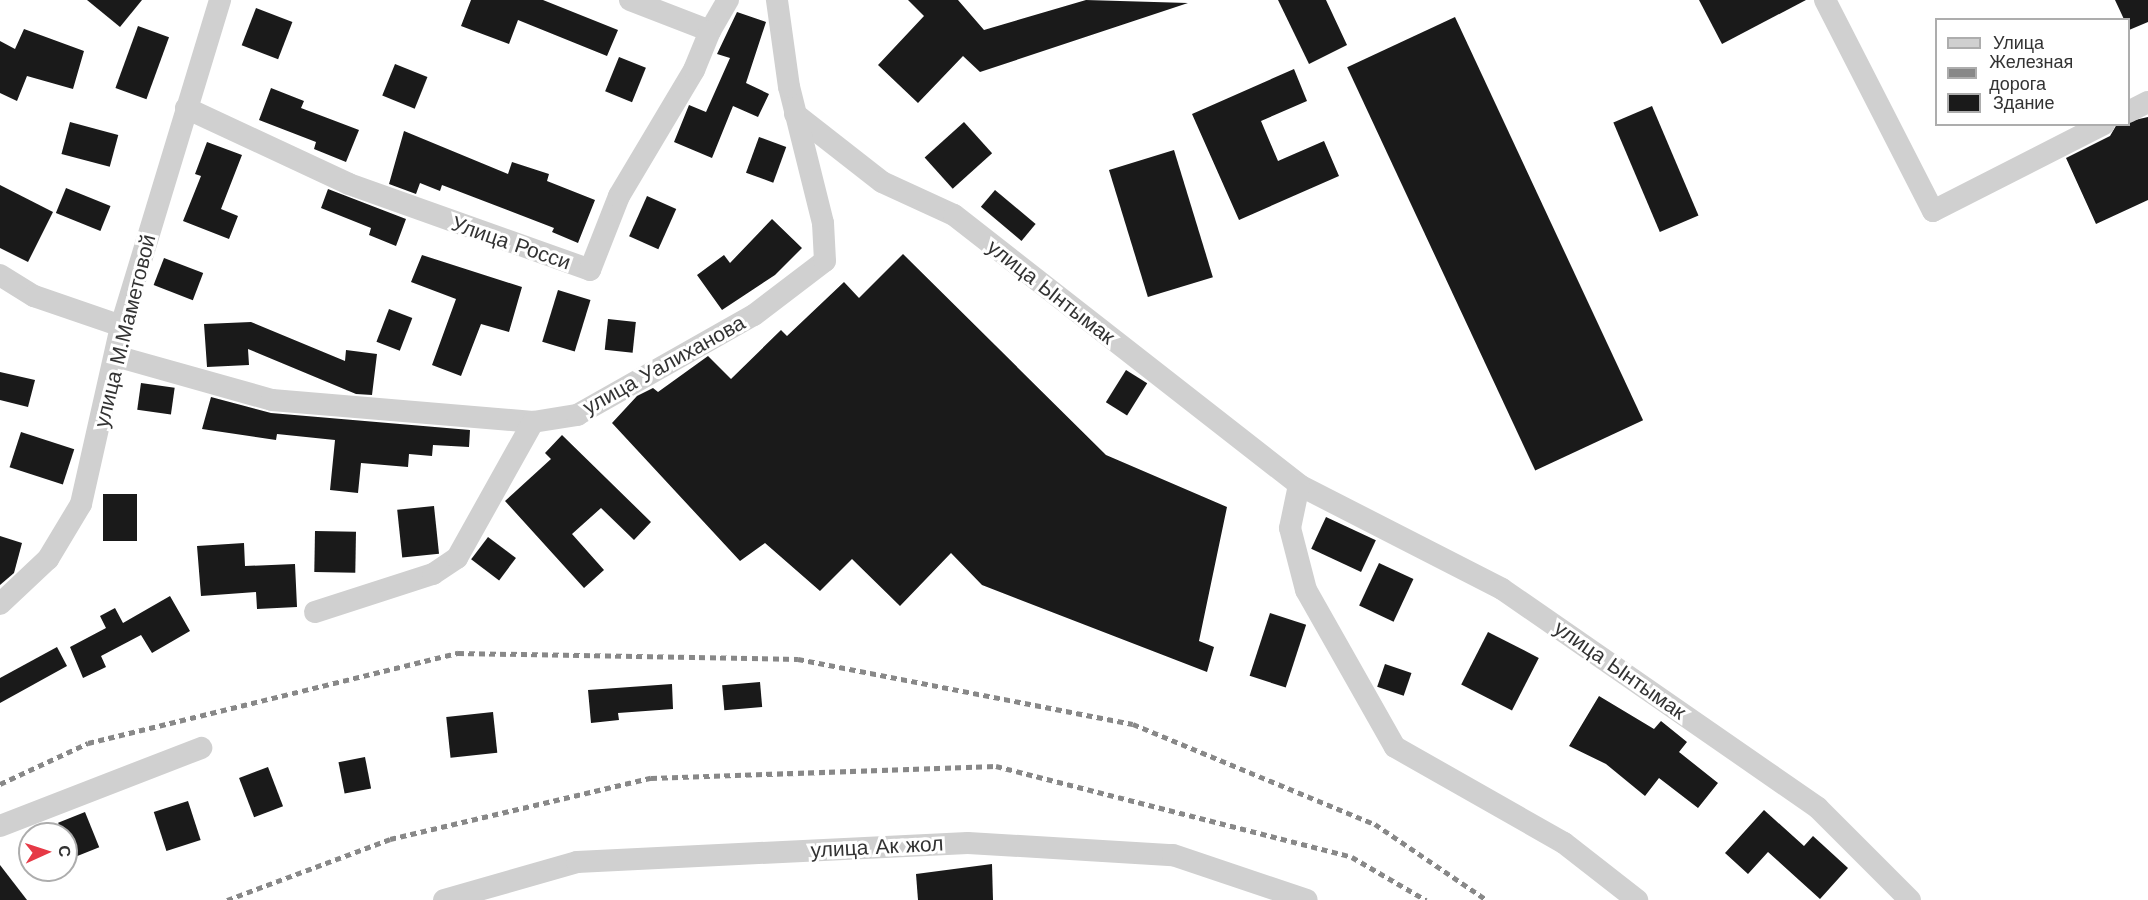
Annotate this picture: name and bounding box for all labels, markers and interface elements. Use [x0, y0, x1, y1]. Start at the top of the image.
legend [1935, 18, 2130, 126]
text: Улица [1993, 32, 2044, 53]
text: Железная дорога [1989, 51, 2073, 94]
text: Здание [1993, 92, 2054, 113]
street label: Улица Росси [448, 211, 574, 275]
street label: улица М.Маметовой [89, 232, 161, 430]
street label: улица Ынтымак [982, 234, 1120, 350]
street label: улица Уалиханова [578, 310, 750, 420]
street label: улица Ынтымак [1549, 615, 1691, 725]
north arrow [18, 822, 78, 882]
street label: улица Ак жол [810, 831, 944, 863]
text: С [55, 845, 74, 857]

